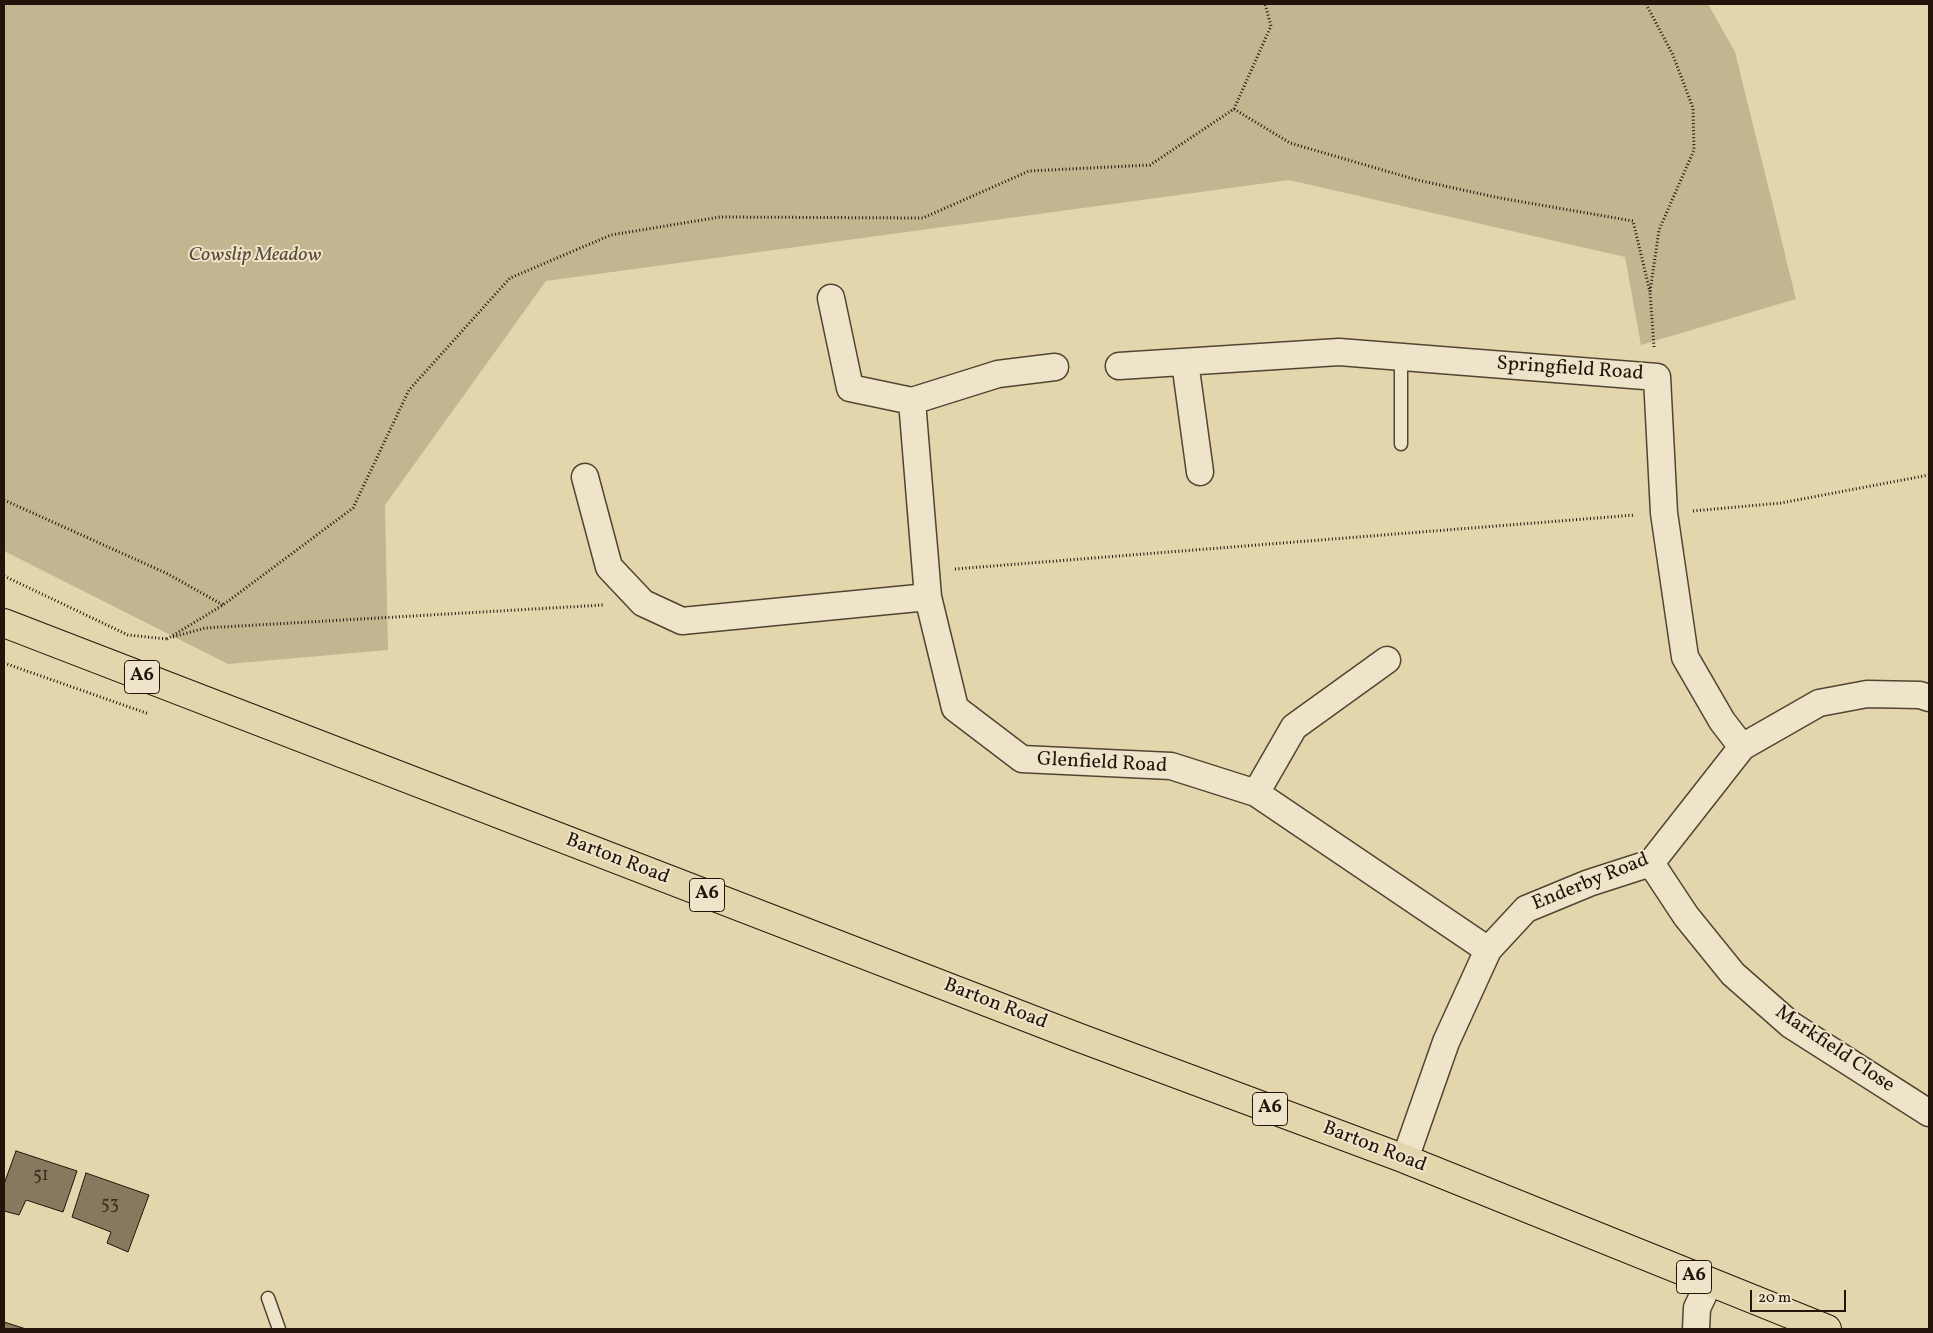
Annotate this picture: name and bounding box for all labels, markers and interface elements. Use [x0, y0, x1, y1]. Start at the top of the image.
park label: Cowslip Meadow [188, 244, 322, 268]
street label: Springfield Road [1496, 353, 1644, 387]
road number: A6 [124, 660, 160, 694]
street label: Glenfield Road [1036, 749, 1168, 779]
street label: Barton Road [562, 829, 672, 891]
street label: Enderby Road [1529, 849, 1653, 917]
road number: A6 [690, 878, 724, 912]
street label: Barton Road [940, 974, 1050, 1036]
street label: Markfield Close [1770, 1001, 1898, 1099]
road number: A6 [1252, 1092, 1288, 1126]
street label: Barton Road [1319, 1117, 1429, 1179]
house number: 51 [33, 1166, 49, 1188]
house number: 53 [101, 1195, 119, 1217]
road number: A6 [1676, 1260, 1712, 1294]
scale bar [1753, 1280, 1849, 1312]
text: 20 m [1758, 1288, 1791, 1309]

